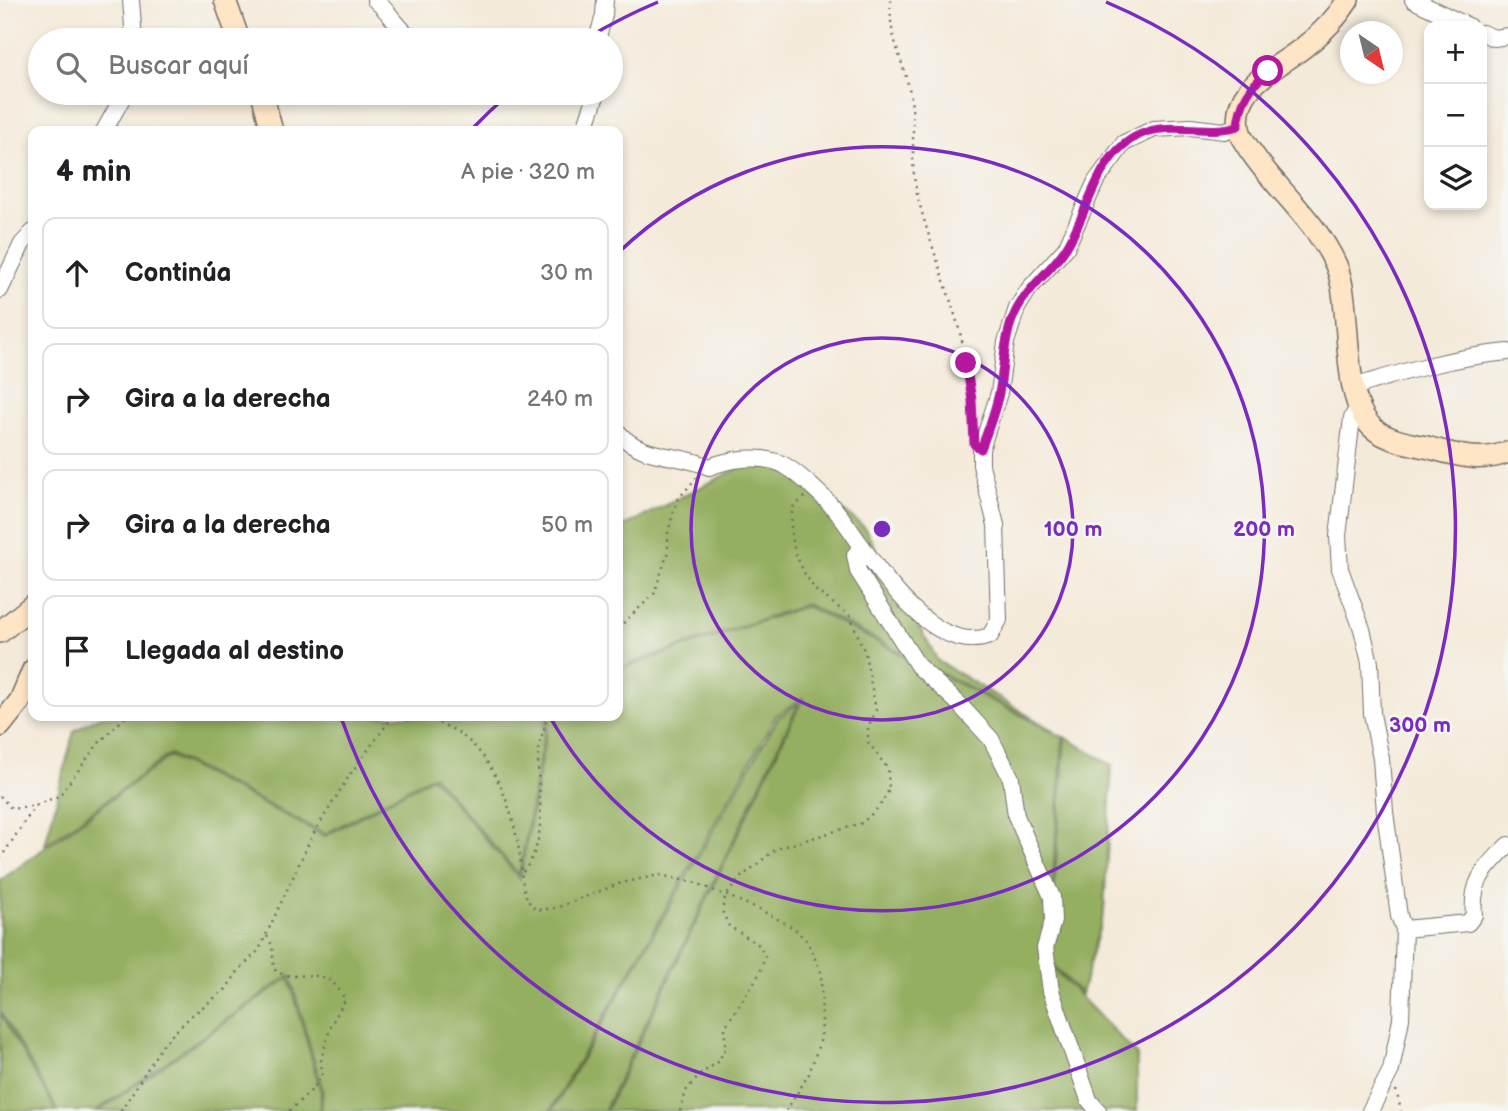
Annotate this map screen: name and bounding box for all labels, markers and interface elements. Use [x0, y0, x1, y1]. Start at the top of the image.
north arrow [1340, 21, 1403, 84]
map controls [1424, 21, 1487, 210]
button: + [1424, 21, 1487, 84]
search box [28, 28, 623, 105]
icon: search [52, 48, 90, 86]
text: Buscar aquí [108, 51, 249, 82]
route start [1252, 55, 1283, 86]
button: − [1424, 84, 1487, 147]
button: layers [1424, 147, 1487, 210]
text: 4 min [56, 154, 131, 190]
text: A pie · 320 m [461, 158, 595, 186]
icon: ahead [58, 254, 96, 292]
text: Continúa [125, 258, 232, 289]
text: 30 m [540, 259, 593, 287]
route end [950, 347, 981, 378]
icon: right [58, 380, 96, 418]
text: Gira a la derecha [125, 384, 331, 415]
text: 240 m [527, 385, 593, 413]
icon: right [58, 506, 96, 544]
text: Gira a la derecha [125, 510, 331, 541]
text: 50 m [541, 511, 593, 539]
centre of rings [870, 517, 894, 541]
text: 100 m [1044, 517, 1102, 542]
text: 200 m [1233, 517, 1295, 542]
icon: arrive [58, 632, 96, 670]
text: Llegada al destino [125, 636, 344, 667]
text: 300 m [1389, 713, 1451, 738]

